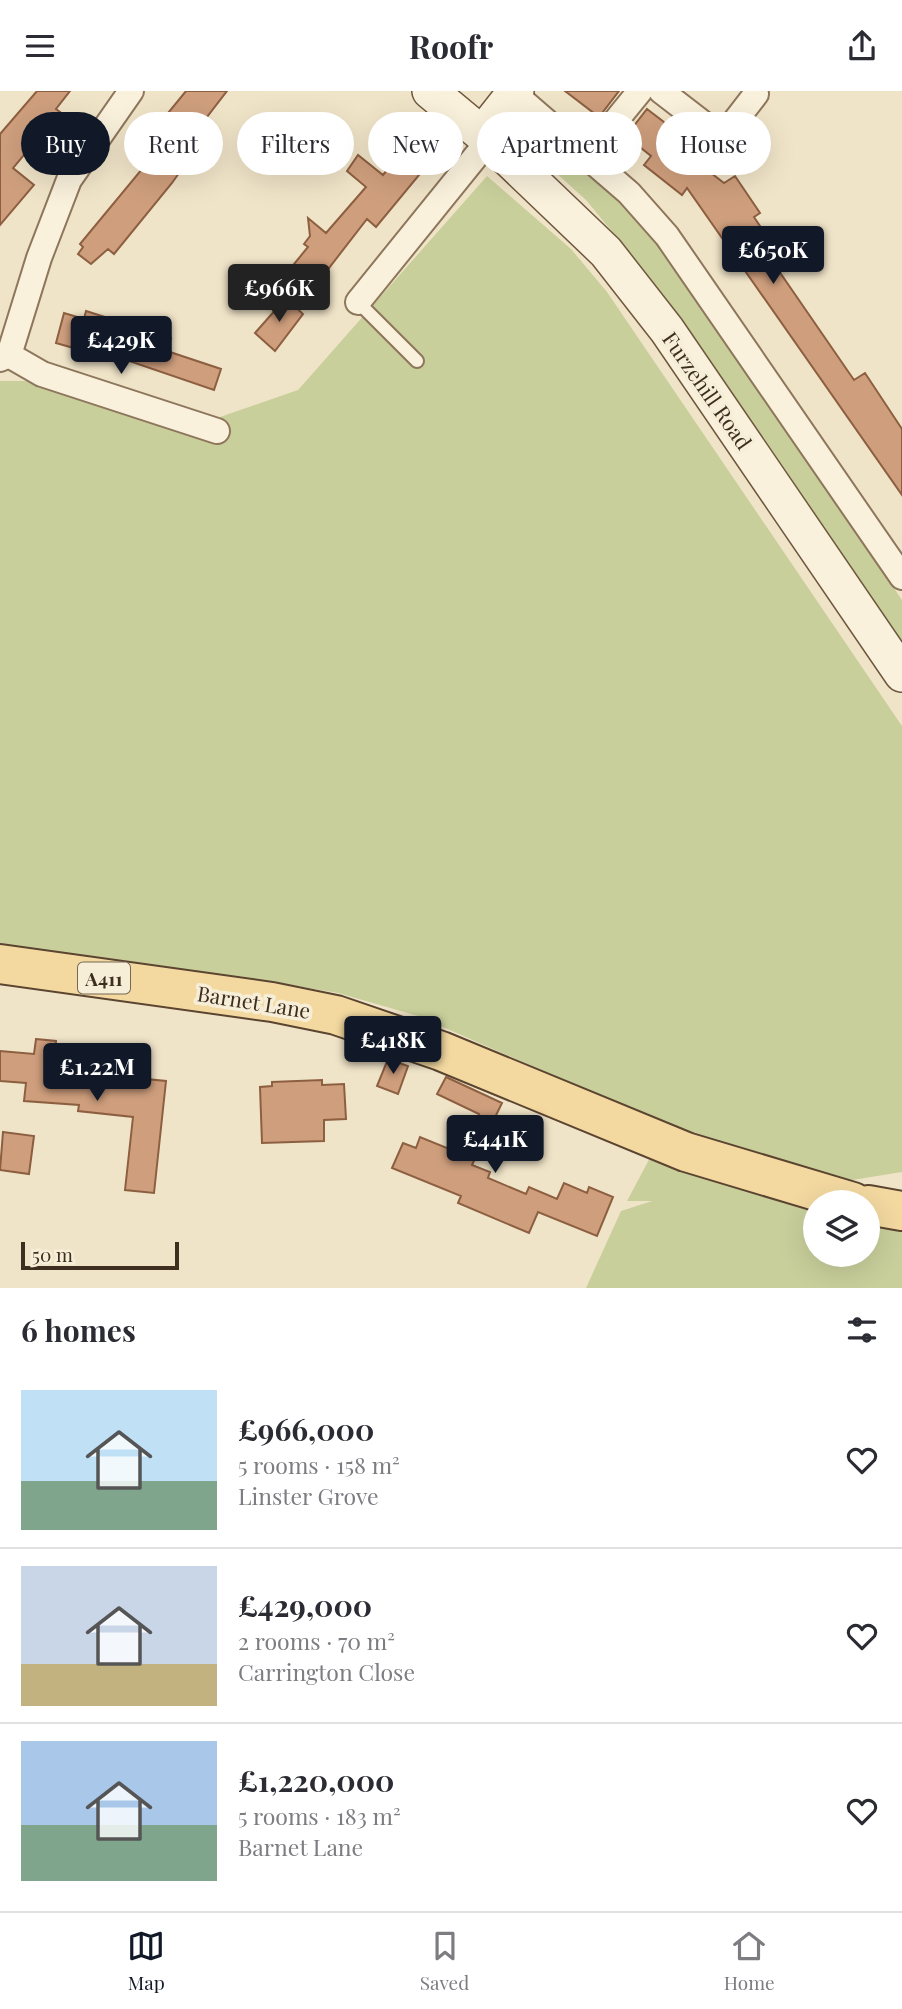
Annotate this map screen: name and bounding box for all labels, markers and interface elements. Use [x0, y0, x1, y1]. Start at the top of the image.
text: Roofr [409, 24, 493, 67]
icon: menu [21, 27, 59, 65]
icon: share [843, 27, 881, 65]
chip: Buy [21, 112, 110, 175]
chip: Rent [124, 112, 223, 175]
chip: Filters [237, 112, 354, 175]
chip: New [368, 112, 463, 175]
chip: Apartment [477, 112, 642, 175]
chip: House [656, 112, 771, 175]
pin: £650K [724, 227, 822, 286]
text: £650K [738, 233, 808, 264]
pin: £966K [230, 265, 328, 324]
text: £966K [244, 271, 314, 302]
pin: £429K [72, 317, 170, 376]
text: £429K [87, 323, 155, 354]
street label: Furzehill Road [657, 326, 759, 454]
road number: A411 [78, 963, 130, 993]
street label: Barnet Lane [195, 978, 313, 1024]
pin: £418K [344, 1017, 442, 1076]
text: £418K [360, 1023, 426, 1054]
pin: £1.22M [40, 1044, 154, 1103]
text: £1.22M [59, 1050, 135, 1081]
pin: £441K [446, 1115, 544, 1175]
text: £441K [463, 1122, 527, 1153]
map controls [803, 1190, 880, 1267]
button: layers [803, 1190, 880, 1267]
scale bar [21, 1239, 178, 1271]
text: 50 m [32, 1241, 73, 1267]
text: 6 homes [21, 1310, 136, 1350]
icon: filters [843, 1311, 881, 1349]
text: £966,000 [238, 1409, 374, 1449]
icon: home [77, 1418, 161, 1502]
icon: heart [843, 1441, 881, 1479]
text: 5 rooms · 158 m² [238, 1449, 400, 1480]
text: Linster Grove [238, 1480, 379, 1511]
text: £429,000 [238, 1585, 372, 1625]
icon: home [77, 1594, 161, 1678]
icon: heart [843, 1617, 881, 1655]
text: 2 rooms · 70 m² [238, 1625, 395, 1656]
text: Carrington Close [238, 1656, 415, 1687]
text: £1,220,000 [238, 1760, 394, 1800]
icon: home [77, 1769, 161, 1853]
icon: heart [843, 1792, 881, 1830]
text: 5 rooms · 183 m² [238, 1800, 401, 1831]
text: Barnet Lane [238, 1831, 363, 1862]
tab: Map [127, 1927, 165, 1995]
tab: Saved [420, 1927, 469, 1995]
tab: Home [724, 1927, 775, 1995]

